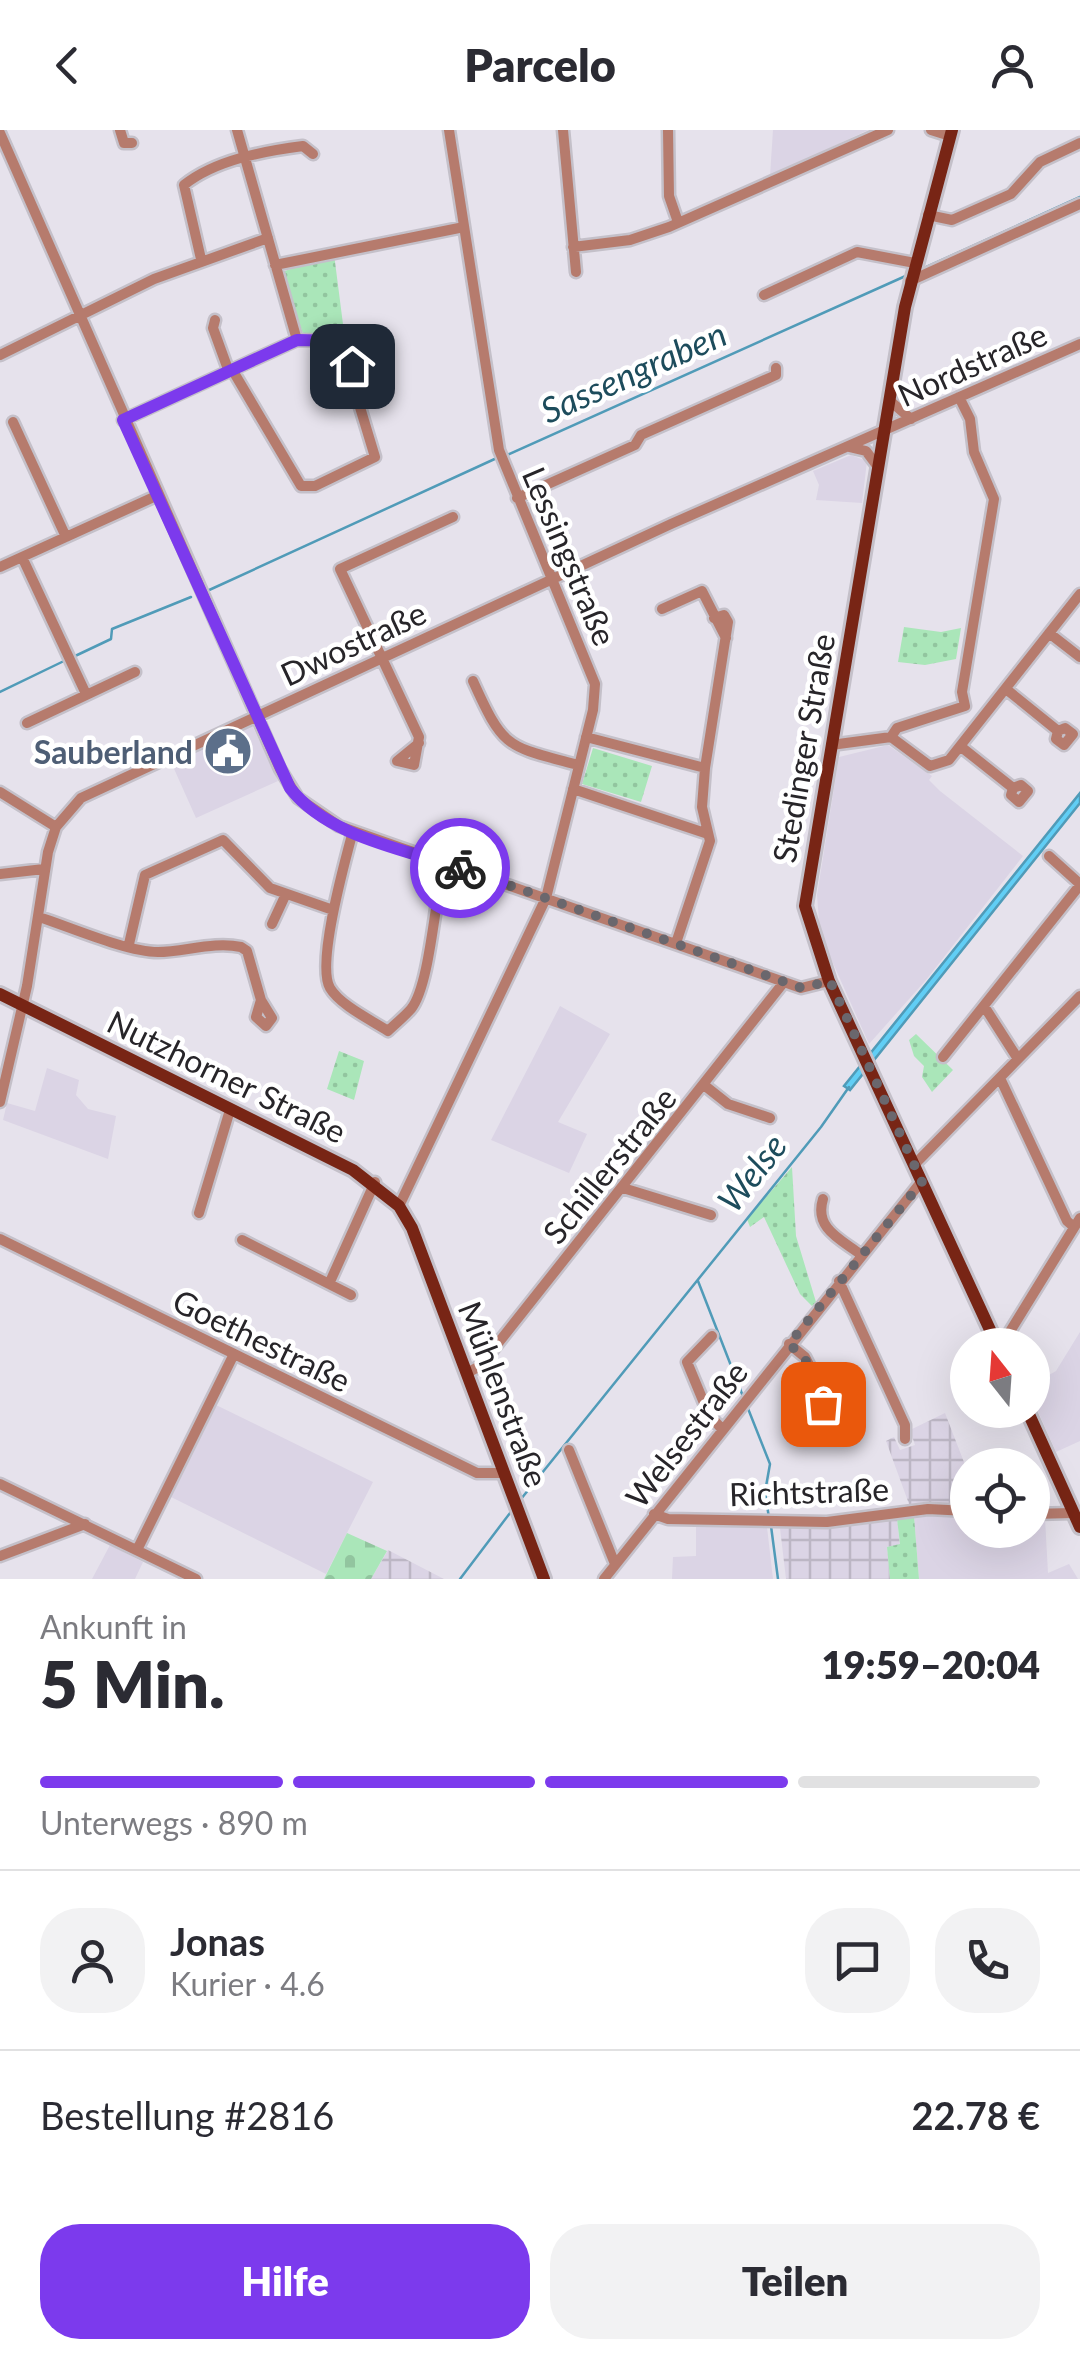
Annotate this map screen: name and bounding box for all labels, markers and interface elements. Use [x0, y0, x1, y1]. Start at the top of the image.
icon: back [40, 38, 95, 93]
text: Parcelo [464, 38, 616, 92]
icon: person [985, 38, 1040, 93]
water label: Sassengraben [534, 311, 732, 431]
street label: Nordstraße [891, 314, 1053, 414]
pin [310, 324, 395, 409]
icon: home [325, 339, 380, 394]
street label: Lessingstraße [515, 461, 625, 651]
street label: Dwostraße [274, 592, 432, 694]
street label: Stedinger Straße [764, 631, 842, 865]
public building icon: Sauberland [202, 725, 254, 777]
place label: Sauberland [34, 732, 193, 771]
courier [410, 818, 510, 918]
icon: bike [433, 841, 488, 896]
street label: Nutzhorner Straße [101, 1001, 353, 1151]
street label: Schillerstraße [534, 1079, 684, 1251]
water label: Welse [708, 1125, 794, 1219]
street label: Goethestraße [167, 1280, 357, 1400]
street label: Mühlenstraße [451, 1296, 557, 1492]
north arrow [950, 1328, 1050, 1428]
map controls [950, 1328, 1050, 1548]
street label: Welsestraße [617, 1353, 755, 1515]
pin [781, 1362, 866, 1447]
icon: bag [796, 1377, 851, 1432]
button: locate [950, 1448, 1050, 1548]
street label: Richtstraße [728, 1469, 890, 1513]
text: Ankunft in [40, 1607, 187, 1646]
text: 19:59–20:04 [821, 1641, 1040, 1687]
text: 5 Min. [40, 1644, 225, 1722]
text: Unterwegs · 890 m [40, 1803, 308, 1842]
button: person [40, 1908, 145, 2013]
button: chat [805, 1908, 910, 2013]
button: phone [935, 1908, 1040, 2013]
text: Jonas [170, 1918, 265, 1964]
text: Kurier · 4.6 [170, 1964, 325, 2003]
text: Bestellung #2816 [40, 2092, 334, 2138]
text: 22.78 € [912, 2092, 1040, 2138]
button: Hilfe [40, 2224, 530, 2339]
button: Teilen [550, 2224, 1040, 2339]

